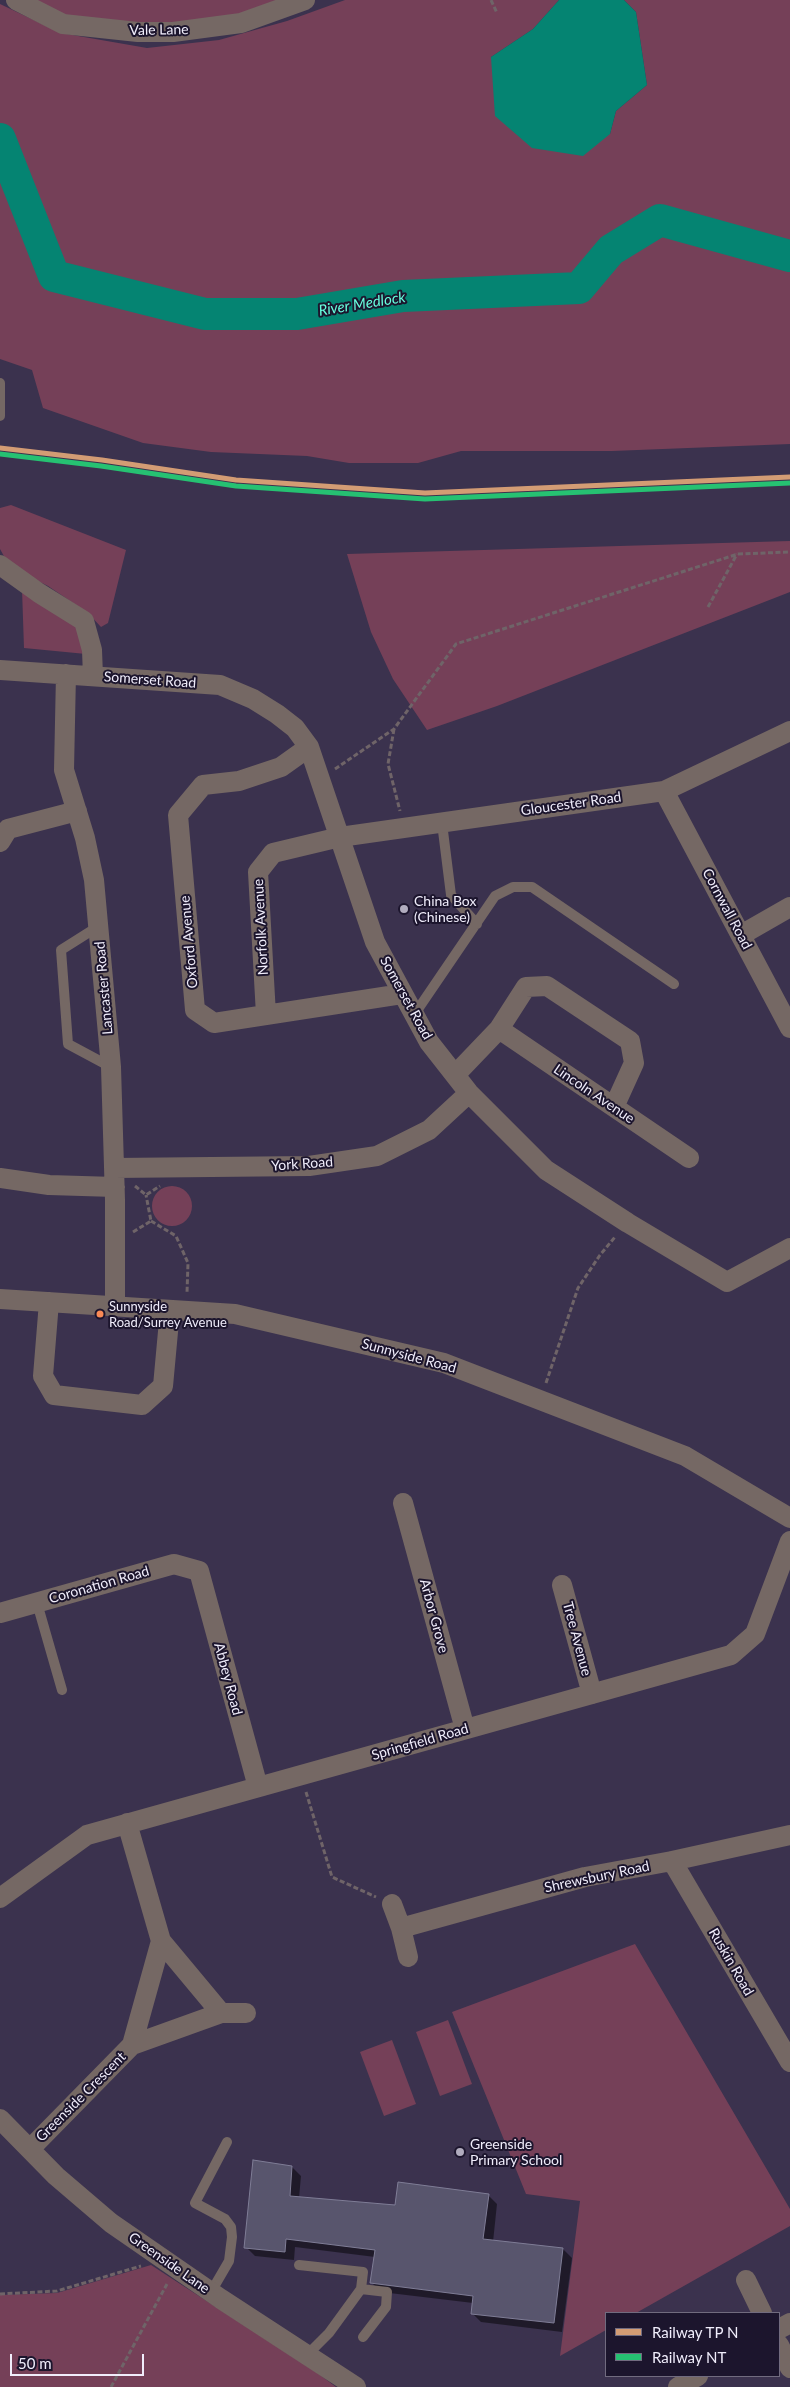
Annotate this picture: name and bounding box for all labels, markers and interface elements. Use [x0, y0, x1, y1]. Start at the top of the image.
street label: Vale Lane [129, 21, 189, 39]
water label: River Medlock [317, 288, 407, 320]
street label: Somerset Road [103, 668, 197, 692]
street label: Gloucester Road [520, 789, 622, 819]
street label: Cornwall Road [699, 866, 755, 952]
street label: Norfolk Avenue [250, 878, 272, 976]
place label: China Box (Chinese) [414, 893, 476, 926]
street label: Oxford Avenue [177, 895, 201, 989]
marker: China Box (Chinese) [398, 903, 410, 915]
street label: Lancaster Road [92, 941, 116, 1035]
street label: Somerset Road [376, 953, 436, 1043]
street label: Lincoln Avenue [550, 1061, 638, 1127]
street label: York Road [270, 1153, 334, 1175]
place label: Sunnyside Road/Surrey Avenue [109, 1299, 227, 1330]
marker: Sunnyside Road/Surrey Avenue [95, 1309, 105, 1319]
street label: Sunnyside Road [360, 1335, 458, 1377]
street label: Coronation Road [47, 1563, 151, 1607]
street label: Arbor Grove [416, 1577, 452, 1655]
street label: Tree Avenue [559, 1600, 595, 1678]
street label: Abbey Road [210, 1641, 246, 1717]
street label: Springfield Road [370, 1720, 470, 1764]
street label: Shrewsbury Road [543, 1858, 651, 1896]
street label: Ruskin Road [705, 1925, 757, 1999]
street label: Greenside Crescent [33, 2049, 129, 2145]
place label: Greenside Primary School [470, 2136, 562, 2168]
marker: Greenside Primary School [454, 2146, 466, 2158]
street label: Greenside Lane [125, 2229, 213, 2297]
legend [605, 2312, 780, 2377]
text: Railway TP N [652, 2323, 738, 2341]
scale bar [12, 2344, 146, 2376]
text: Railway NT [652, 2348, 726, 2366]
text: 50 m [18, 2354, 52, 2372]

